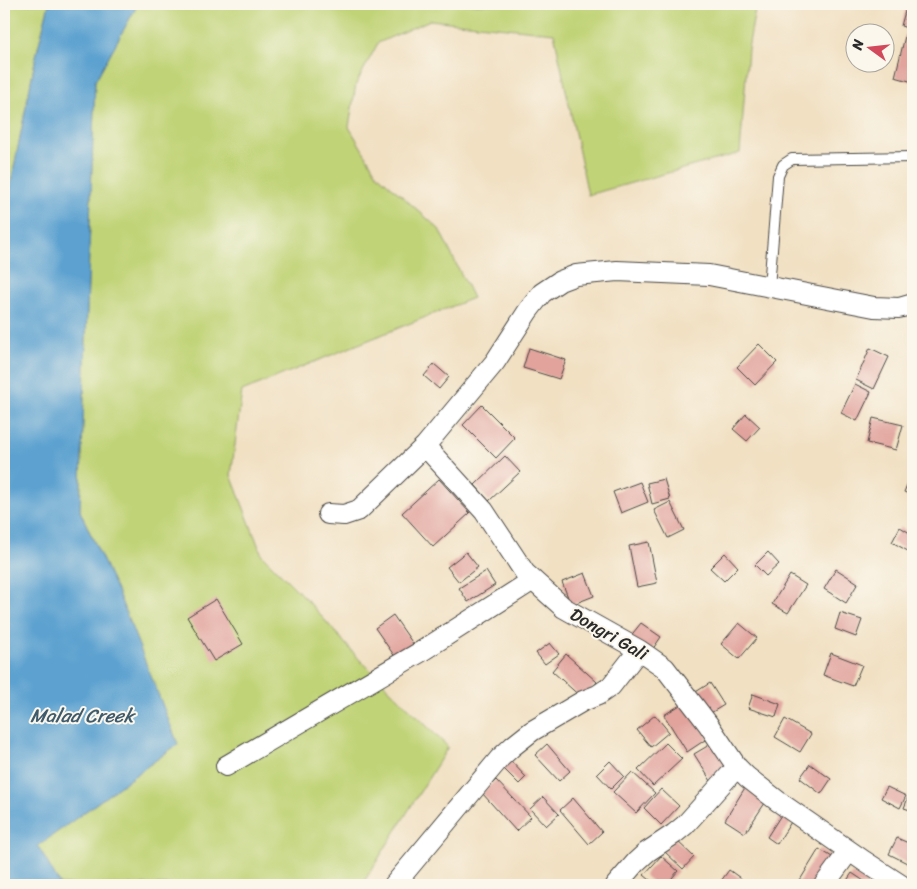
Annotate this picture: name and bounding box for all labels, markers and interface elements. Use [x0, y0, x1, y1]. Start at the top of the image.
north arrow [844, 22, 894, 72]
text: N [844, 37, 871, 54]
street label: Dongri Gali [564, 599, 655, 670]
water label: Malad Creek [30, 699, 137, 732]

